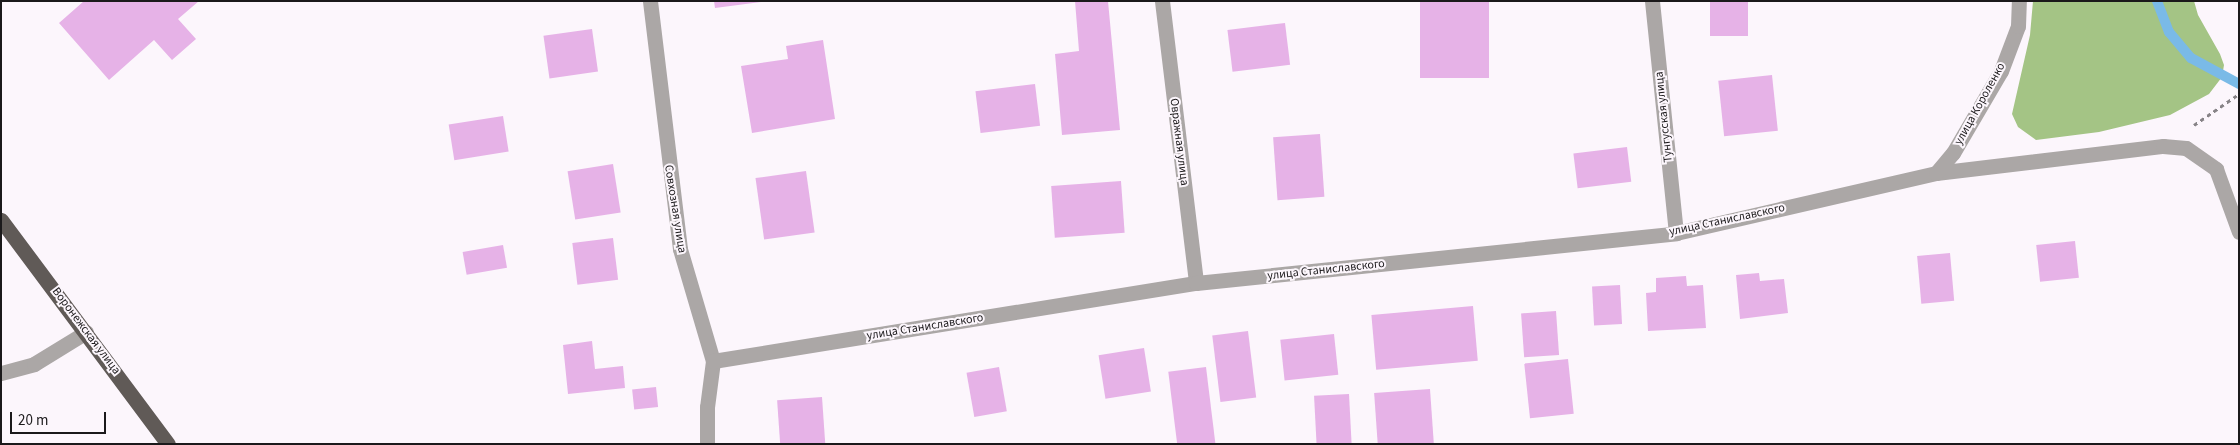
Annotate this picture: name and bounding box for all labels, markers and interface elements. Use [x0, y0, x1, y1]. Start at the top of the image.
street label: улица Короленко [1951, 60, 2009, 148]
street label: Тунгусская улица [1652, 71, 1676, 163]
street label: Овражная улица [1167, 98, 1191, 186]
street label: Совхозная улица [661, 164, 689, 254]
street label: улица Станиславского [1668, 201, 1786, 239]
street label: улица Станиславского [1267, 257, 1385, 283]
street label: Воронежская улица [49, 285, 123, 377]
street label: улица Станиславского [866, 311, 984, 343]
scale bar [12, 402, 109, 434]
text: 20 m [18, 410, 48, 431]

